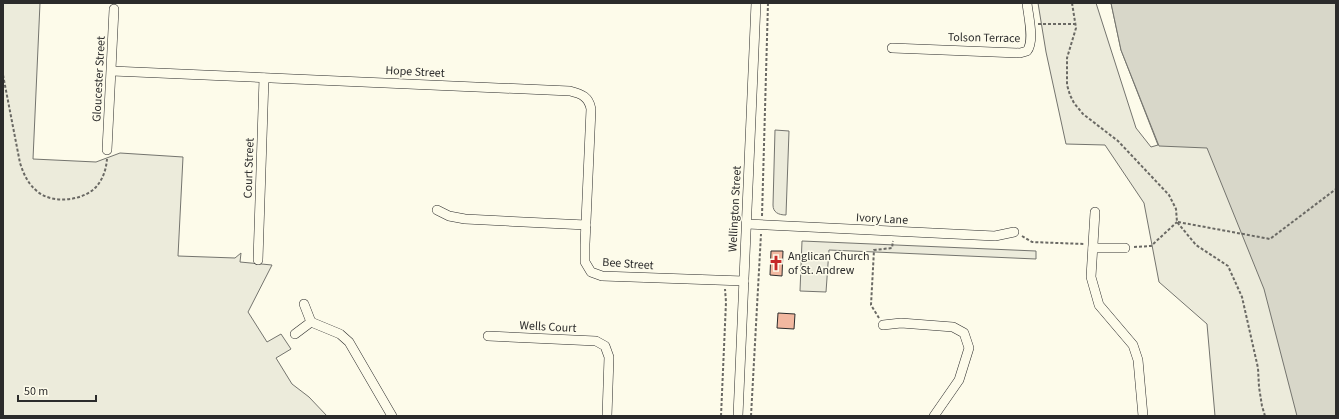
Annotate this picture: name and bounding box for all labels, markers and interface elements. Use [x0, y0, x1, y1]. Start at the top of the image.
street label: Tolson Terrace [948, 29, 1020, 47]
street label: Gloucester Street [88, 36, 110, 122]
street label: Hope Street [385, 62, 445, 82]
street label: Court Street [239, 137, 259, 199]
street label: Wellington Street [724, 165, 746, 253]
street label: Ivory Lane [856, 209, 908, 229]
place label: Anglican Church of St. Andrew [788, 248, 869, 279]
street label: Bee Street [602, 254, 654, 274]
church icon: Anglican Church of St. Andrew [767, 254, 785, 272]
street label: Wells Court [519, 317, 577, 337]
scale bar [18, 377, 96, 403]
text: 50 m [24, 383, 48, 400]

